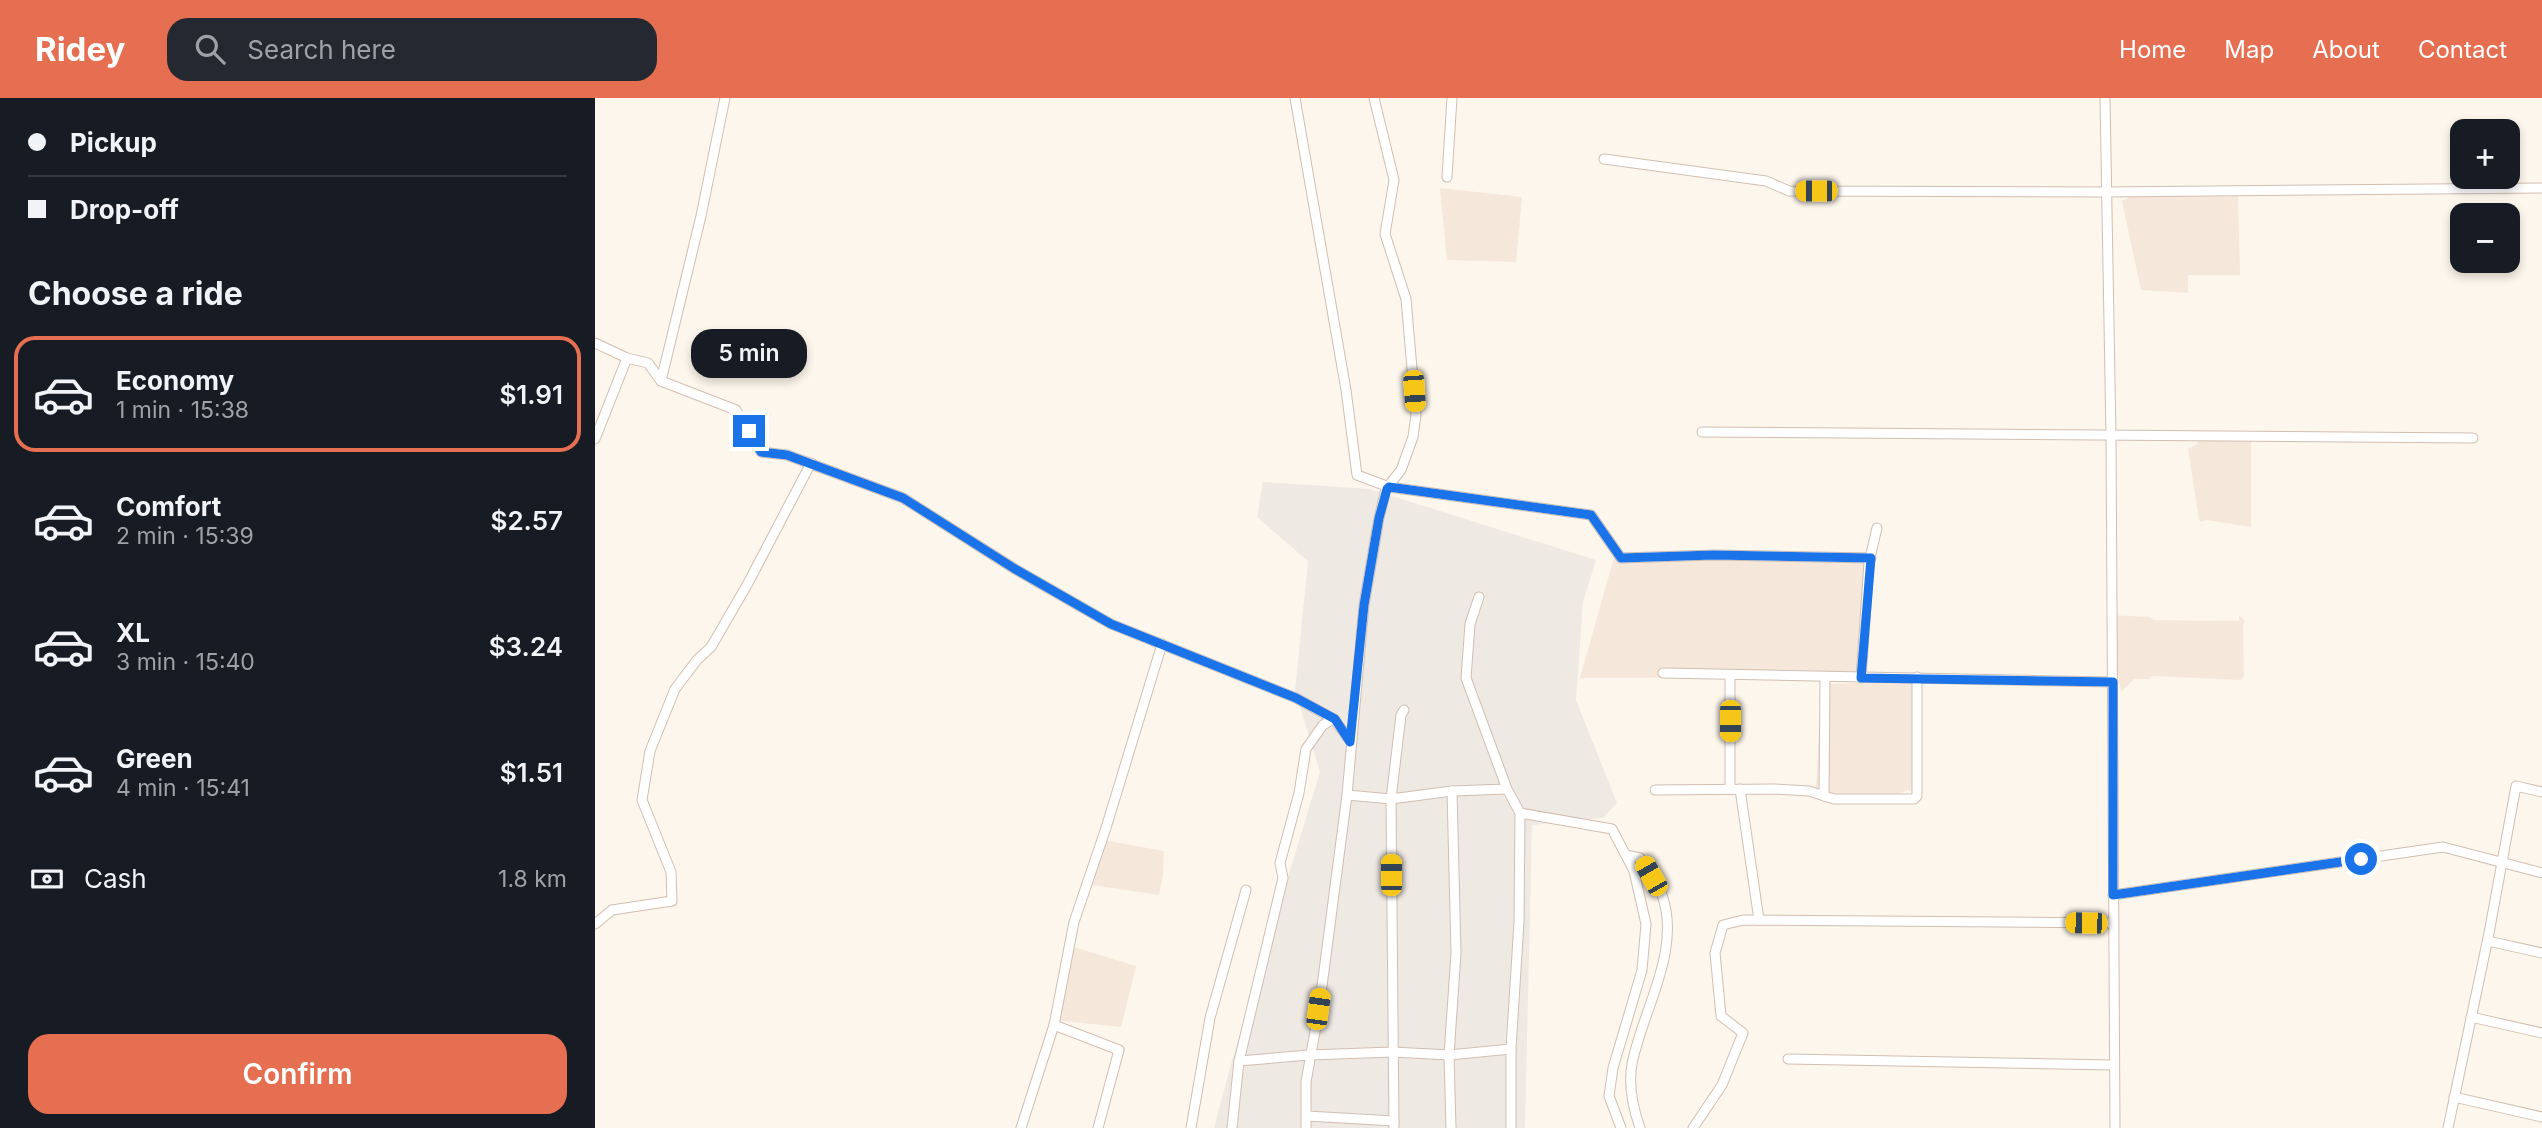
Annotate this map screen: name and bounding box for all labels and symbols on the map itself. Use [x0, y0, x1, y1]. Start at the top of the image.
car [1796, 181, 1838, 202]
callout: 5 min [691, 330, 807, 378]
car [1403, 369, 1426, 413]
route end [733, 415, 765, 447]
car [1720, 700, 1741, 742]
route start [2345, 843, 2377, 875]
car [1632, 853, 1671, 899]
car [1381, 854, 1402, 896]
car [2065, 912, 2108, 934]
car [1305, 987, 1332, 1031]

